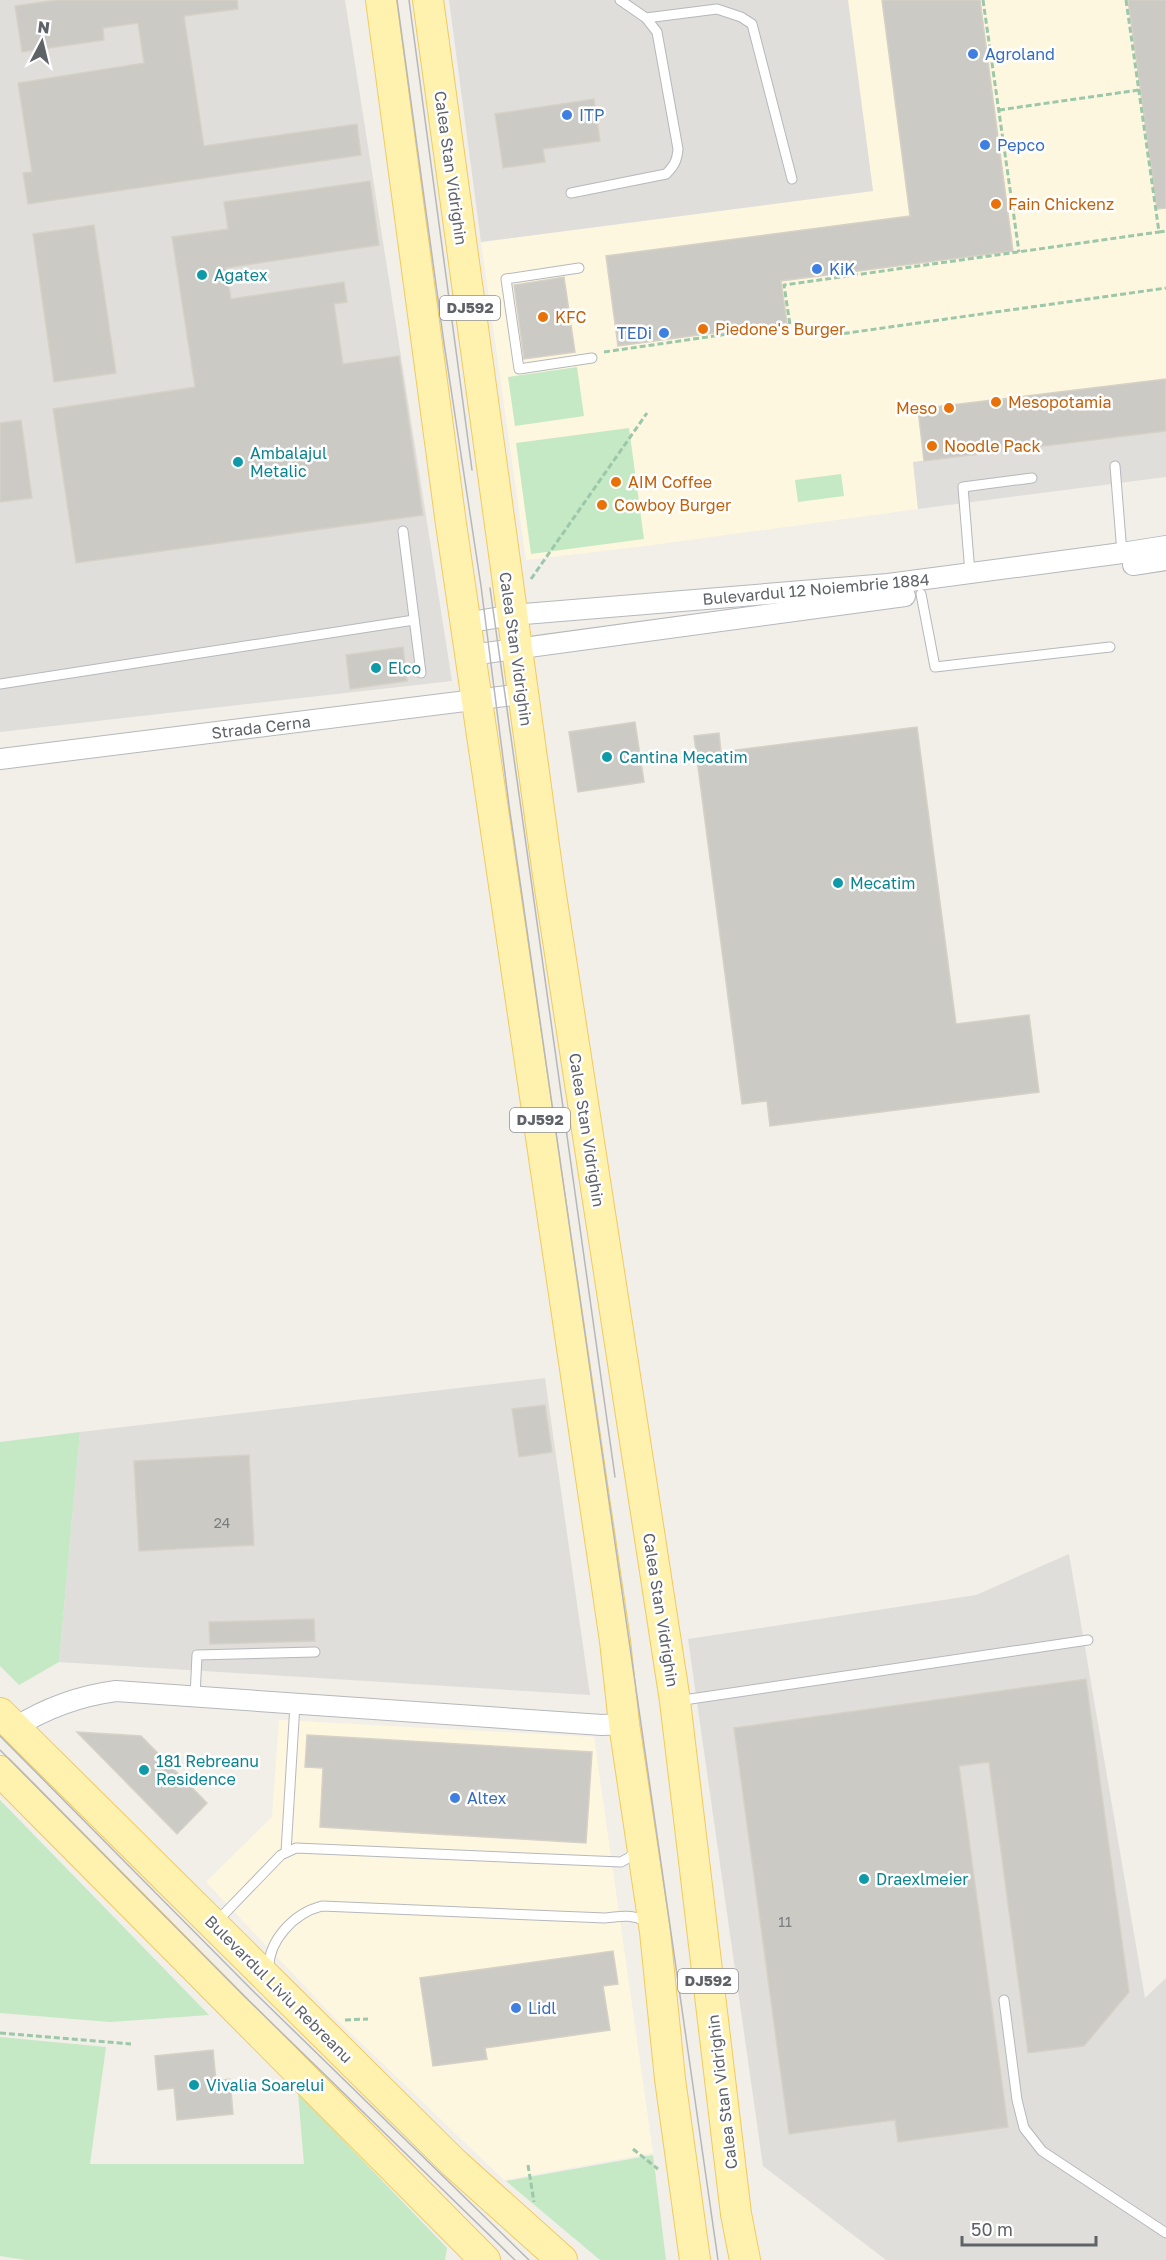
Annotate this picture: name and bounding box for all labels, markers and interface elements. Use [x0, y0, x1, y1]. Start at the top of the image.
north arrow [12, 12, 72, 72]
text: N [37, 16, 51, 38]
place label: Agroland [985, 44, 1055, 64]
marker: Agroland [966, 47, 980, 61]
street label: Calea Stan Vidrighin [430, 90, 472, 246]
place label: ITP [579, 105, 604, 125]
marker: ITP [560, 108, 574, 122]
place label: Pepco [997, 135, 1045, 155]
marker: Pepco [978, 138, 992, 152]
place label: Fain Chickenz [1008, 194, 1114, 214]
marker: Fain Chickenz [989, 197, 1003, 211]
place label: KiK [829, 259, 855, 279]
marker: KiK [810, 262, 824, 276]
place label: Agatex [214, 265, 268, 285]
marker: Agatex [195, 268, 209, 282]
road number: DJ592 [440, 296, 500, 320]
place label: KFC [555, 307, 586, 327]
marker: KFC [536, 310, 550, 324]
place label: Piedone's Burger [715, 319, 845, 339]
marker: Piedone's Burger [696, 322, 710, 336]
place label: TEDi [617, 323, 652, 343]
marker: TEDi [657, 326, 671, 340]
place label: Mesopotamia [1008, 392, 1112, 412]
marker: Mesopotamia [989, 395, 1003, 409]
place label: Meso [896, 398, 937, 418]
marker: Meso [942, 401, 956, 415]
place label: Noodle Pack [944, 436, 1041, 456]
marker: Noodle Pack [925, 439, 939, 453]
place label: Ambalajul Metalic [250, 443, 327, 481]
marker: Ambalajul Metalic [231, 455, 245, 469]
place label: AIM Coffee [628, 472, 712, 492]
marker: AIM Coffee [609, 475, 623, 489]
place label: Cowboy Burger [614, 495, 731, 515]
marker: Cowboy Burger [595, 498, 609, 512]
street label: Bulevardul 12 Noiembrie 1884 [702, 569, 930, 609]
street label: Calea Stan Vidrighin [495, 571, 537, 727]
place label: Elco [388, 658, 421, 678]
marker: Elco [369, 661, 383, 675]
street label: Strada Cerna [210, 711, 312, 743]
place label: Cantina Mecatim [619, 747, 748, 767]
marker: Cantina Mecatim [600, 750, 614, 764]
place label: Mecatim [850, 873, 916, 893]
marker: Mecatim [831, 876, 845, 890]
street label: Calea Stan Vidrighin [565, 1052, 609, 1208]
road number: DJ592 [510, 1108, 570, 1132]
house number: 24 [214, 1514, 230, 1531]
street label: Calea Stan Vidrighin [639, 1532, 683, 1688]
place label: 181 Rebreanu Residence [156, 1751, 259, 1789]
marker: 181 Rebreanu Residence [137, 1763, 151, 1777]
place label: Altex [467, 1788, 507, 1808]
marker: Altex [448, 1791, 462, 1805]
place label: Draexlmeier [876, 1869, 968, 1889]
marker: Draexlmeier [857, 1872, 871, 1886]
street label: Bulevardul Liviu Rebreanu [201, 1911, 357, 2067]
house number: 11 [778, 1913, 792, 1930]
road number: DJ592 [678, 1969, 738, 1993]
place label: Lidl [528, 1998, 556, 2018]
marker: Lidl [509, 2001, 523, 2015]
street label: Calea Stan Vidrighin [703, 2014, 741, 2170]
place label: Vivalia Soarelui [206, 2075, 324, 2095]
marker: Vivalia Soarelui [187, 2078, 201, 2092]
scale bar [962, 2209, 1096, 2247]
text: 50 m [971, 2218, 1013, 2240]

